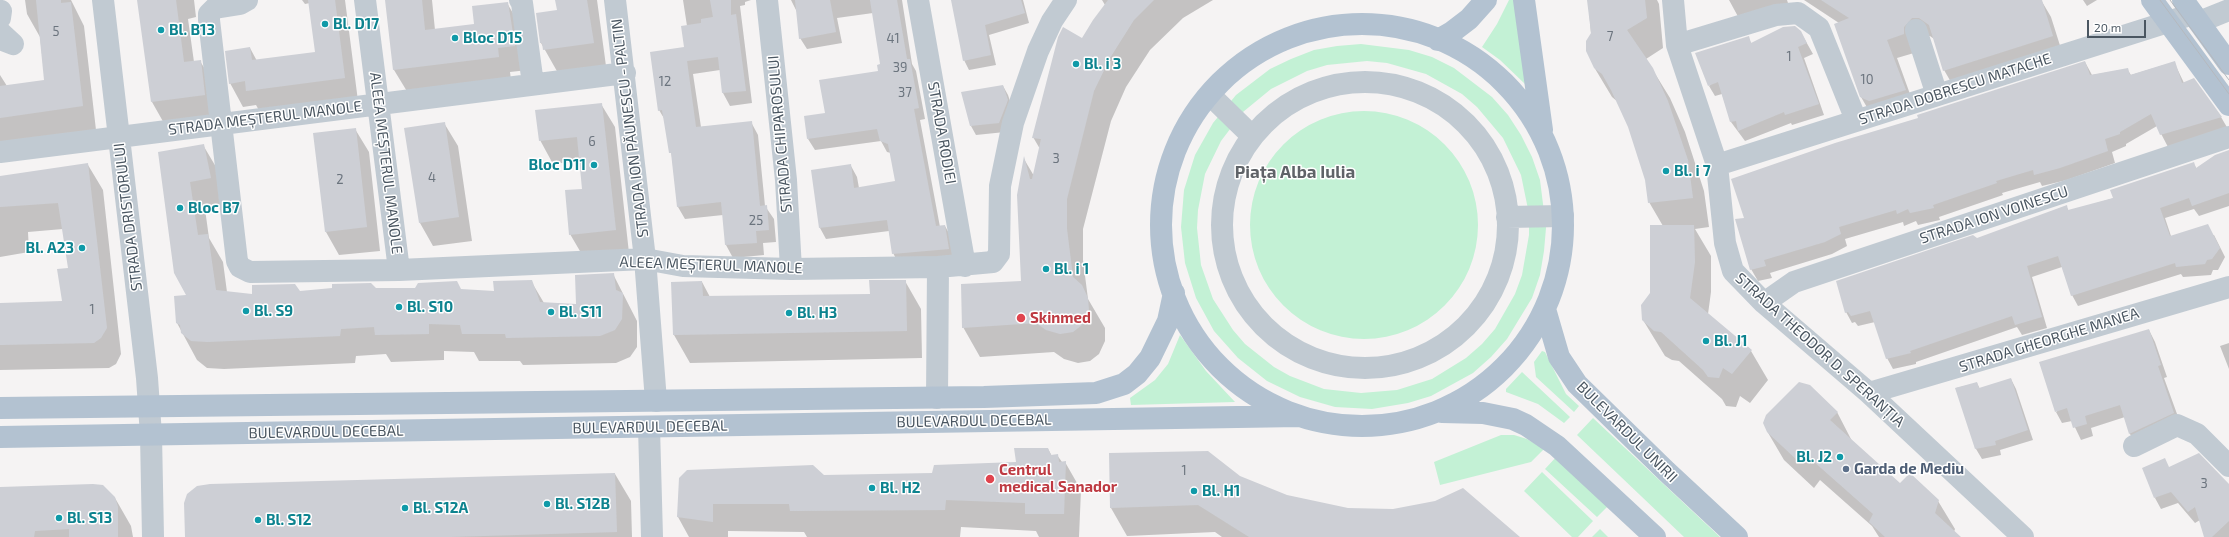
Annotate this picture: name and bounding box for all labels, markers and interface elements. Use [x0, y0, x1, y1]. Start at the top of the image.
scale bar [2089, 12, 2148, 38]
place label: Bl. D17 [333, 15, 379, 33]
street label: STRADA ION PĂUNESCU - PALTIN [608, 18, 652, 238]
marker: Bl. D17 [320, 19, 330, 29]
text: 20 m [2094, 20, 2121, 34]
place label: Bl. B13 [169, 21, 215, 39]
house number: 5 [53, 24, 59, 40]
marker: Bl. B13 [156, 25, 166, 35]
place label: Bloc D15 [463, 29, 522, 47]
house number: 7 [1607, 29, 1613, 45]
house number: 41 [886, 31, 900, 47]
marker: Bloc D15 [450, 33, 460, 43]
house number: 1 [1786, 49, 1792, 65]
street label: STRADA DOBRESCU MATACHE [1857, 49, 2053, 129]
street label: STRADA CHIPAROSULUI [764, 55, 796, 213]
place label: Bl. i 3 [1084, 55, 1121, 73]
marker: Bl. i 3 [1071, 59, 1081, 69]
house number: 39 [893, 60, 907, 76]
street label: ALEEA MEȘTERUL MANOLE [366, 71, 406, 255]
house number: 10 [1860, 72, 1874, 88]
house number: 12 [659, 74, 671, 90]
street label: STRADA RODIEI [924, 80, 960, 186]
house number: 37 [898, 85, 912, 101]
street label: STRADA MEȘTERUL MANOLE [167, 97, 363, 139]
house number: 6 [588, 134, 596, 150]
street label: STRADA DRISTORULUI [110, 142, 146, 292]
house number: 3 [1052, 151, 1060, 167]
place label: Bloc D11 [529, 156, 586, 174]
marker: Bloc D11 [589, 160, 599, 170]
district label: Piața Alba Iulia [1235, 162, 1355, 182]
place label: Bl. i 7 [1674, 162, 1711, 180]
marker: Bl. i 7 [1661, 166, 1671, 176]
house number: 4 [428, 170, 436, 186]
house number: 2 [336, 172, 344, 188]
street label: STRADA ION VOINESCU [1917, 182, 2071, 248]
place label: Bloc B7 [188, 199, 240, 217]
marker: Bloc B7 [175, 203, 185, 213]
house number: 25 [749, 213, 763, 229]
place label: Bl. A23 [26, 239, 74, 257]
marker: Bl. A23 [77, 243, 87, 253]
street label: ALEEA MEȘTERUL MANOLE [619, 253, 803, 277]
place label: Bl. i 1 [1054, 260, 1089, 278]
marker: Bl. i 1 [1041, 264, 1051, 274]
street label: STRADA THEODOR D. SPERANȚIA [1732, 269, 1908, 431]
place label: Bl. S10 [407, 298, 453, 316]
house number: 1 [89, 302, 95, 318]
place label: Bl. S9 [254, 302, 293, 320]
marker: Bl. S10 [394, 302, 404, 312]
place label: Bl. S11 [559, 303, 602, 321]
place label: Bl. H3 [797, 304, 837, 322]
street label: STRADA GHEORGHE MANEA [1957, 304, 2141, 376]
marker: Bl. S9 [241, 306, 251, 316]
marker: Bl. S11 [546, 307, 556, 317]
marker: Bl. H3 [784, 308, 794, 318]
place label: Skinmed [1030, 309, 1091, 327]
marker: Skinmed [1015, 312, 1027, 324]
place label: Bl. J1 [1714, 332, 1747, 350]
marker: Bl. J1 [1701, 336, 1711, 346]
street label: BULEVARDUL UNIRII [1573, 378, 1681, 486]
street label: BULEVARDUL DECEBAL [896, 411, 1052, 431]
street label: BULEVARDUL DECEBAL [572, 417, 728, 437]
street label: BULEVARDUL DECEBAL [248, 422, 404, 442]
place label: Bl. J2 [1796, 448, 1832, 466]
marker: Bl. J2 [1835, 452, 1845, 462]
place label: Garda de Mediu [1854, 460, 1964, 478]
place label: Centrul medical Sanador [999, 461, 1117, 496]
house number: 1 [1181, 463, 1187, 479]
marker: Garda de Mediu [1841, 464, 1851, 474]
marker: Centrul medical Sanador [984, 473, 996, 485]
house number: 3 [2200, 476, 2208, 492]
place label: Bl. H2 [880, 479, 920, 497]
place label: Bl. H1 [1202, 482, 1240, 500]
marker: Bl. H2 [867, 483, 877, 493]
marker: Bl. H1 [1189, 486, 1199, 496]
place label: Bl. S12B [555, 495, 610, 513]
place label: Bl. S12A [413, 499, 468, 517]
marker: Bl. S12B [542, 499, 552, 509]
marker: Bl. S12A [400, 503, 410, 513]
place label: Bl. S13 [67, 509, 112, 527]
place label: Bl. S12 [266, 511, 311, 529]
marker: Bl. S13 [54, 513, 64, 523]
marker: Bl. S12 [253, 515, 263, 525]

